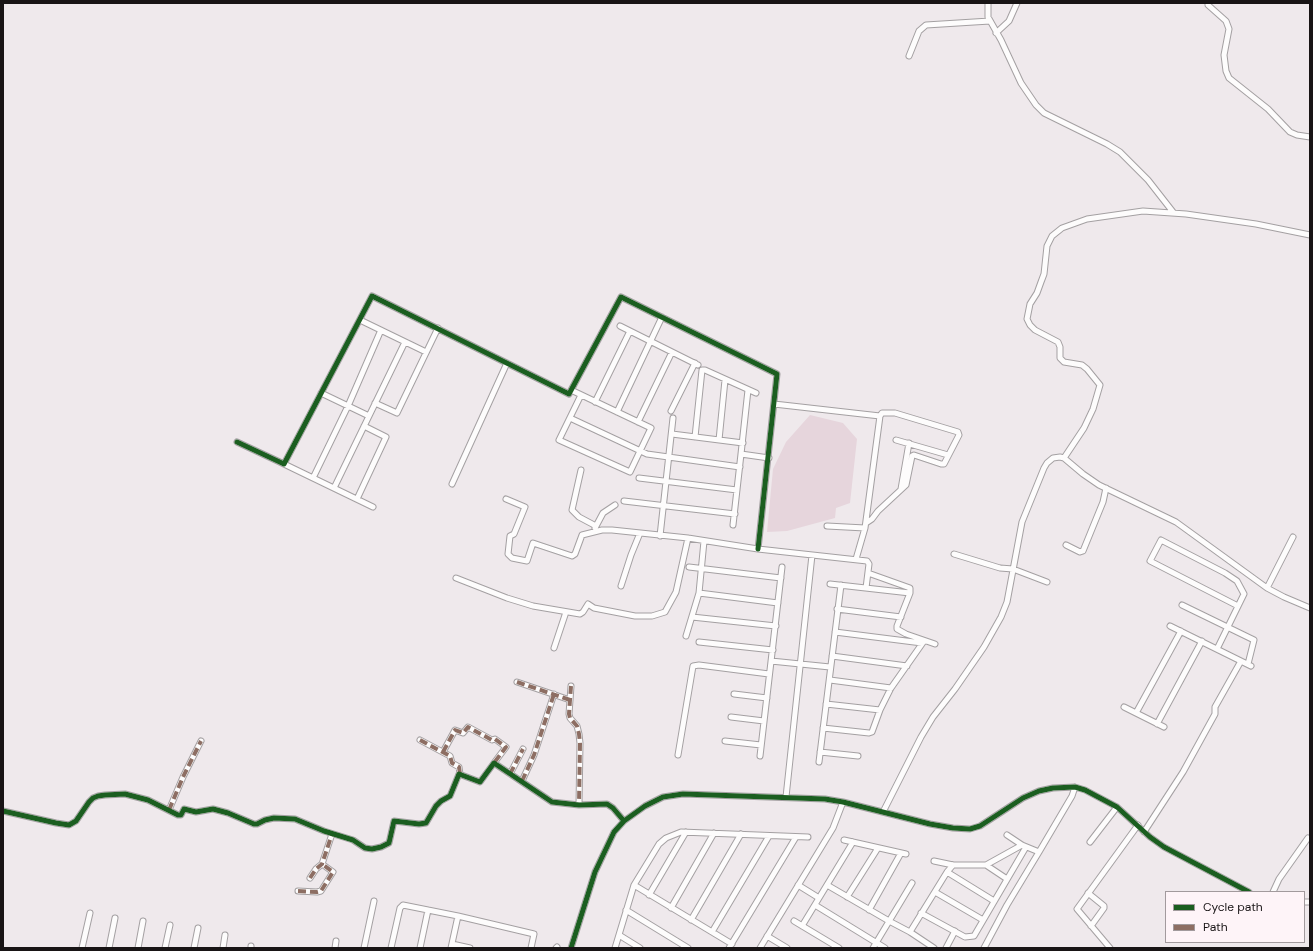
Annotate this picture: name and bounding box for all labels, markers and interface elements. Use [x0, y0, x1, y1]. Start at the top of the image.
legend [1165, 891, 1305, 943]
text: Cycle path [1203, 899, 1263, 915]
text: Path [1203, 919, 1228, 935]

